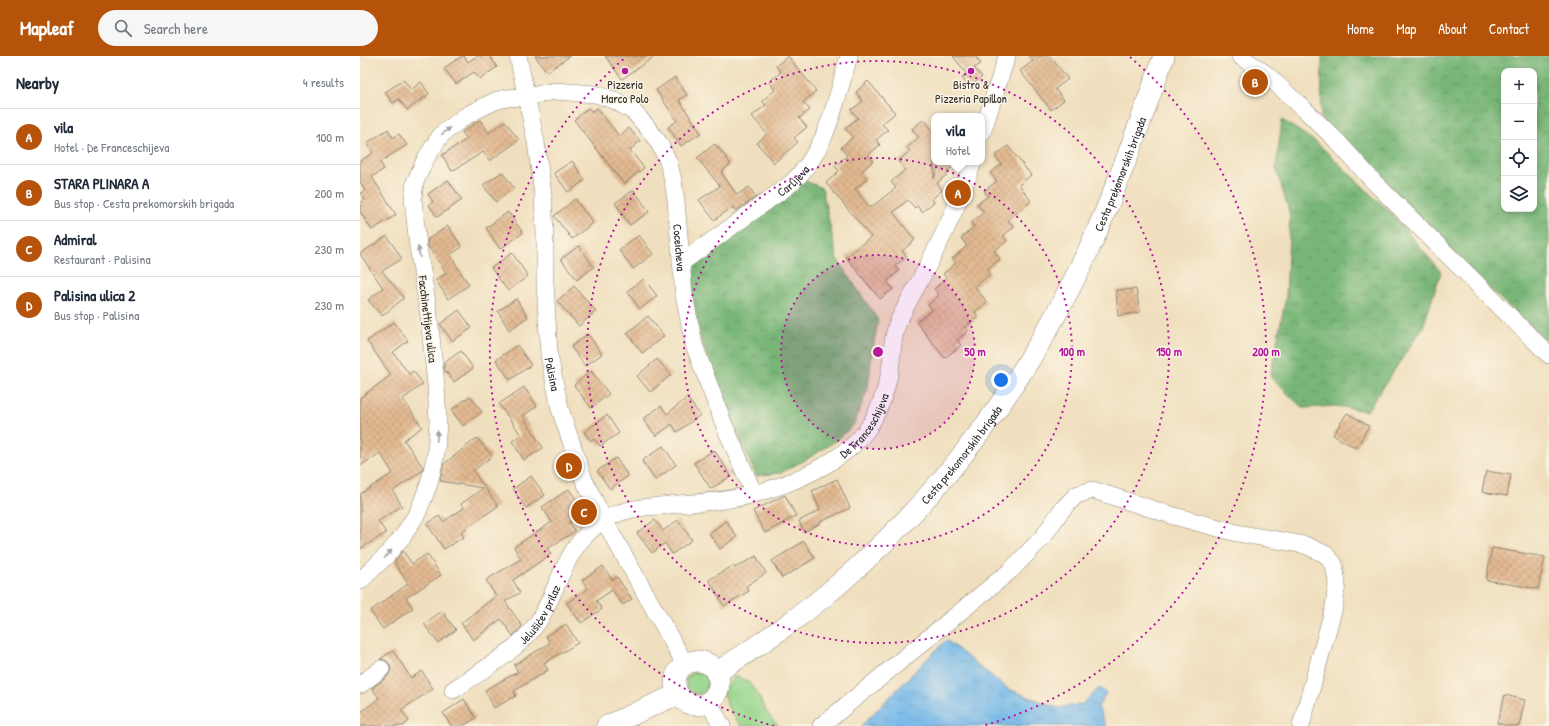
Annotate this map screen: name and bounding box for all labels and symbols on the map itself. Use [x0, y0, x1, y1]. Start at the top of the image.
marker: Pizzeria Marco Polo [620, 66, 630, 76]
marker: Bistro & Pizzeria Papillon [966, 66, 976, 76]
pin: B [1242, 67, 1268, 97]
place label: Pizzeria Marco Polo [601, 76, 649, 107]
place label: Bistro & Pizzeria Papillon [935, 76, 1007, 107]
street label: Cesta prekomorskih brigada [1089, 114, 1150, 234]
one-way arrow [441, 127, 452, 136]
street label: Carlijeva [773, 161, 813, 200]
pin: A [945, 178, 971, 208]
street label: Coceicheva [669, 223, 690, 272]
one-way arrow [416, 245, 422, 258]
street label: Facchinettijeva ulica [414, 274, 442, 364]
text: 50 m [964, 343, 986, 360]
text: 100 m [1059, 343, 1085, 360]
text: 150 m [1156, 343, 1182, 360]
text: 200 m [1252, 343, 1280, 360]
centre of rings [871, 345, 885, 359]
street label: Palisina [541, 356, 565, 393]
your location [991, 370, 1011, 390]
street label: De Franceschijeva [836, 391, 892, 461]
street label: Cesta prekomorskih brigada [916, 402, 1005, 508]
one-way arrow [434, 429, 440, 442]
pin: D [556, 451, 582, 481]
pin: C [571, 497, 597, 527]
one-way arrow [383, 549, 392, 558]
street label: Jelušićev prilaz [515, 582, 564, 648]

